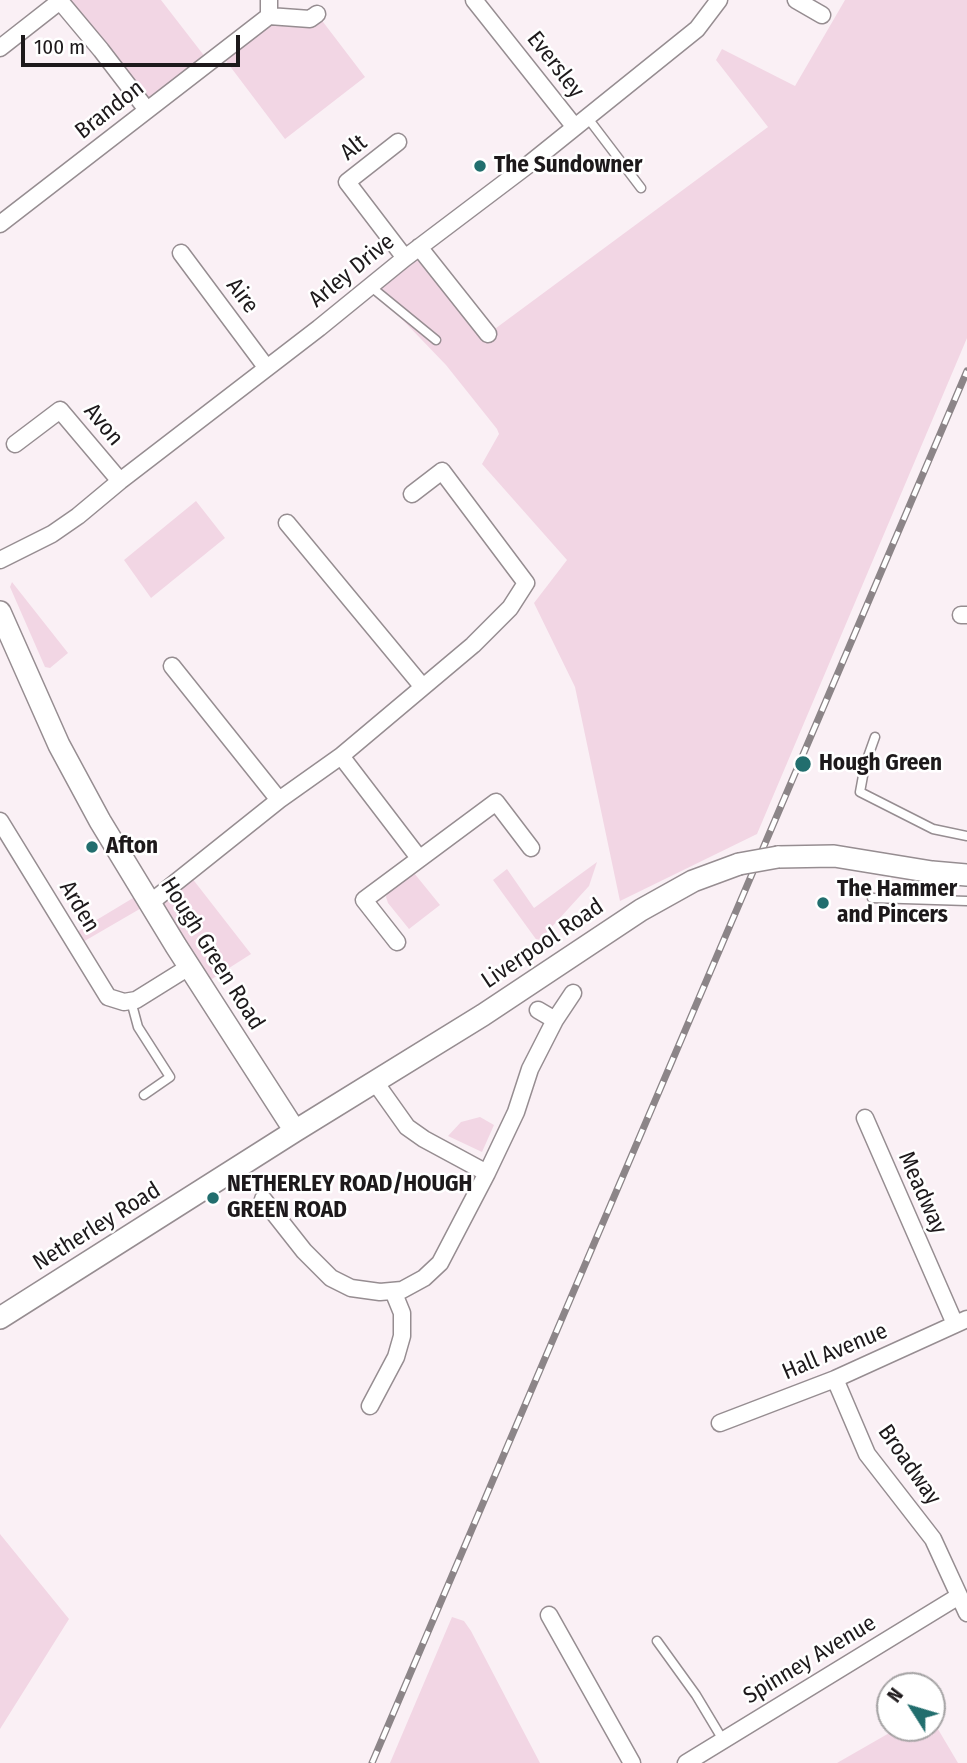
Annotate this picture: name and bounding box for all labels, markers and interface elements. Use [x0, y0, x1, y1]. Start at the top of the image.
scale bar [24, 21, 243, 65]
street label: Eversley [520, 26, 590, 104]
text: 100 m [34, 34, 85, 60]
street label: Brandon [70, 75, 150, 145]
street label: Alt [335, 129, 373, 167]
place label: The Sundowner [494, 152, 642, 180]
marker: The Sundowner [472, 158, 488, 174]
street label: Arley Drive [304, 228, 400, 314]
street label: Aire [220, 273, 264, 319]
street label: Avon [77, 398, 129, 452]
place label: Hough Green [819, 750, 942, 778]
marker: Hough Green [793, 754, 813, 774]
place label: Afton [106, 833, 158, 861]
marker: Afton [84, 839, 100, 855]
street label: Hough Green Road [154, 873, 270, 1035]
street label: Arden [53, 876, 105, 938]
place label: The Hammer and Pincers [837, 876, 957, 930]
street label: Liverpool Road [477, 893, 609, 995]
marker: The Hammer and Pincers [815, 895, 831, 911]
street label: Meadway [892, 1148, 952, 1238]
place label: NETHERLEY ROAD/HOUGH GREEN ROAD [227, 1171, 472, 1225]
street label: Netherley Road [28, 1177, 166, 1277]
marker: NETHERLEY ROAD/HOUGH GREEN ROAD [205, 1190, 221, 1206]
street label: Hall Avenue [778, 1317, 892, 1387]
street label: Broadway [871, 1420, 947, 1510]
street label: Spinney Avenue [739, 1610, 881, 1710]
north arrow [876, 1672, 946, 1742]
text: N [883, 1684, 908, 1707]

